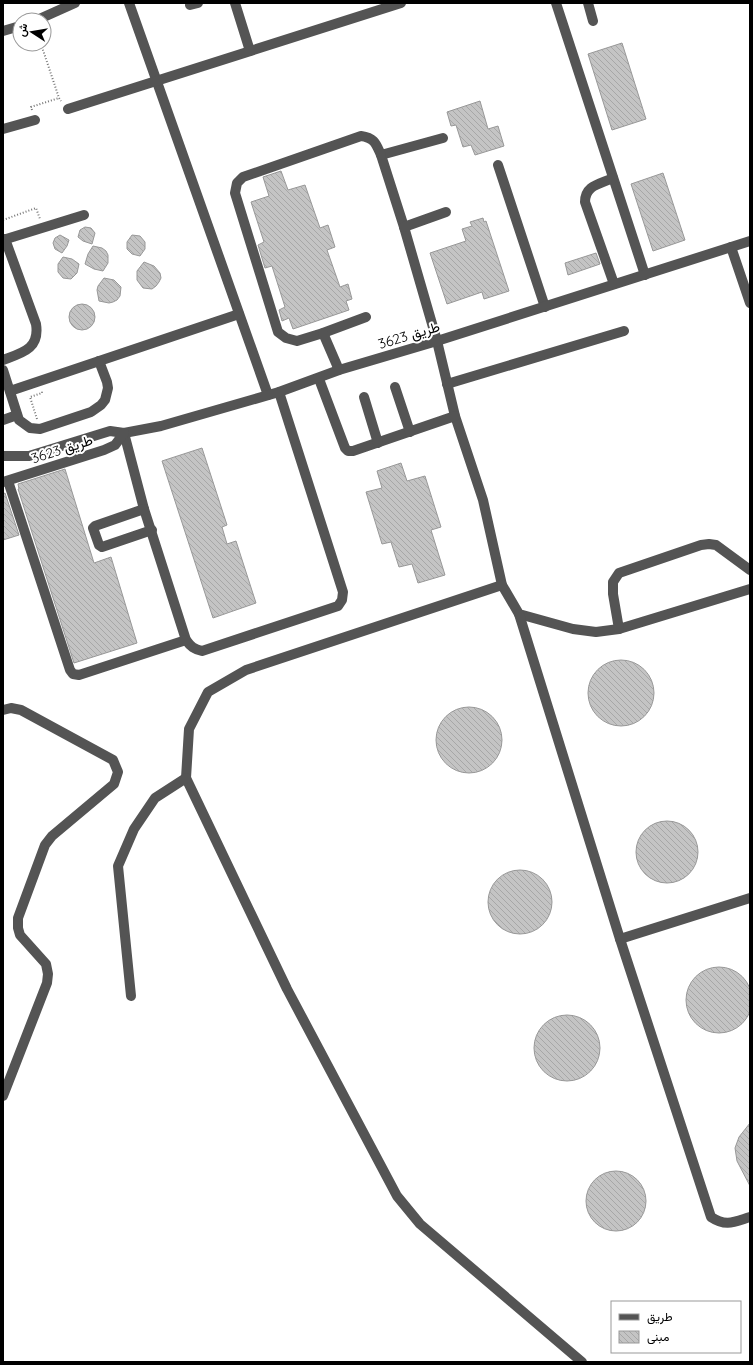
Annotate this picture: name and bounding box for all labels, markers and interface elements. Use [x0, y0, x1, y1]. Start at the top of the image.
north arrow [12, 12, 52, 52]
text: ش [14, 22, 30, 38]
street label: طريق 3623 [376, 317, 442, 353]
street label: طريق 3623 [29, 431, 95, 467]
legend [611, 1301, 741, 1353]
text: طريق [647, 1309, 673, 1325]
text: مبنى [647, 1329, 669, 1345]

